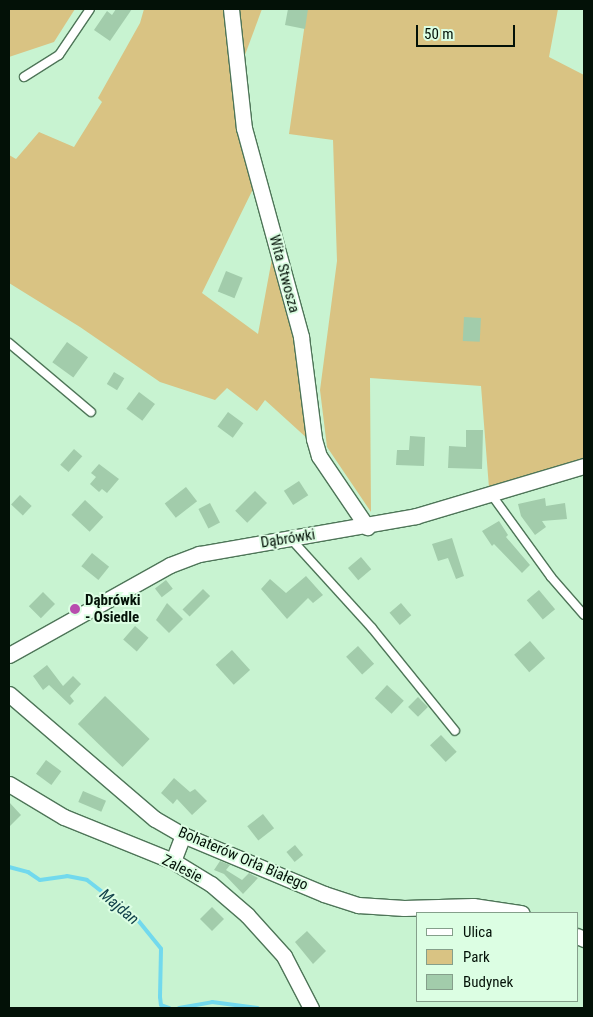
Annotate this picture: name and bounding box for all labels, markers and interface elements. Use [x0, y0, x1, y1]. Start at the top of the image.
scale bar [418, 15, 517, 47]
text: 50 m [424, 25, 454, 43]
street label: Wita Stwosza [265, 233, 303, 315]
street label: Dąbrówki [259, 526, 317, 552]
place label: Dąbrówki - Osiedle [85, 591, 141, 626]
marker: Dąbrówki - Osiedle [69, 603, 81, 615]
street label: Bohaterów Orła Białego [175, 824, 311, 894]
street label: Zalesie [159, 851, 205, 887]
water label: Majdan [95, 885, 143, 929]
legend [416, 912, 578, 1002]
text: Ulica [463, 923, 492, 941]
text: Park [463, 948, 490, 966]
text: Budynek [463, 973, 513, 991]

